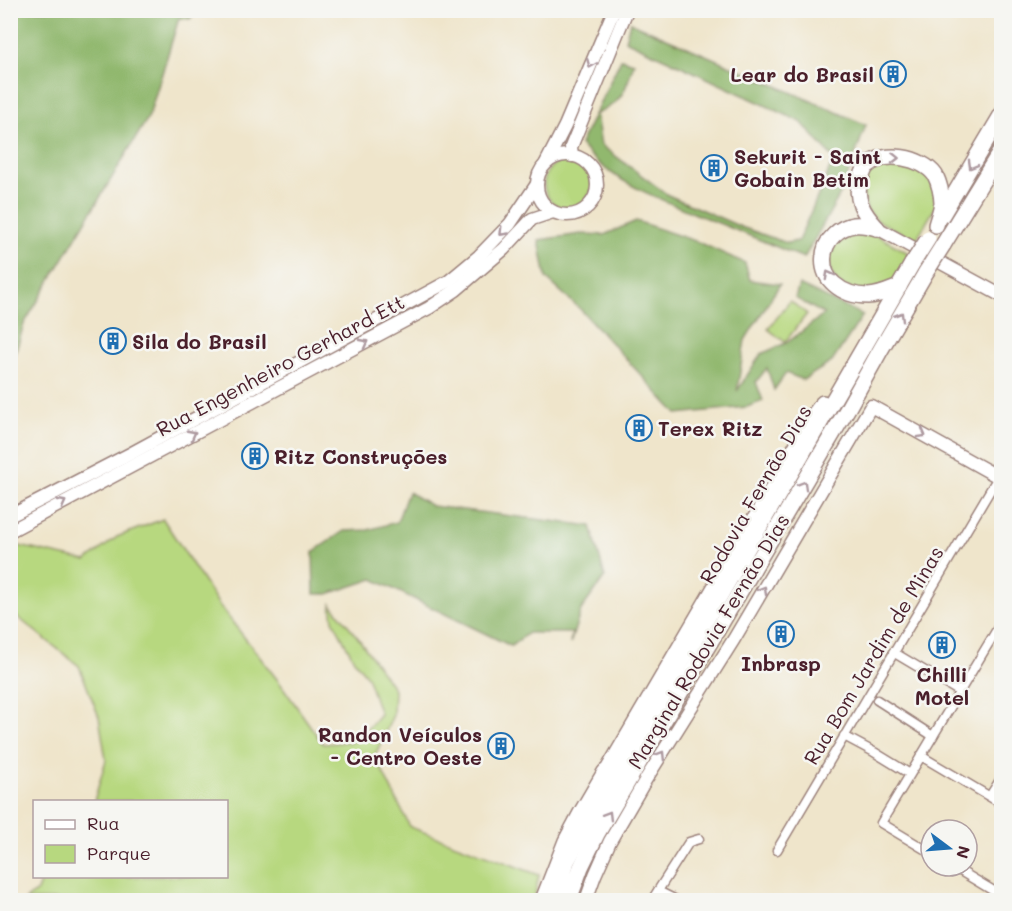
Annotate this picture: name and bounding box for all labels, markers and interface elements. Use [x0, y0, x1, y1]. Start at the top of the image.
one-way arrow [586, 58, 598, 69]
building icon: Lear do Brasil [878, 59, 908, 89]
place label: Lear do Brasil [730, 61, 874, 87]
place label: Sekurit - Saint Gobain Betim [734, 143, 882, 192]
one-way arrow [891, 152, 900, 164]
building icon: Sekurit - Saint Gobain Betim [699, 153, 729, 183]
one-way arrow [967, 159, 979, 169]
one-way arrow [499, 224, 510, 235]
one-way arrow [825, 271, 836, 281]
street label: Rua Engenheiro Gerhard Ett [151, 288, 409, 442]
one-way arrow [893, 311, 905, 322]
building icon: Sila do Brasil [98, 326, 128, 356]
place label: Sila do Brasil [132, 328, 267, 354]
one-way arrow [358, 339, 369, 350]
street label: Rodovia Fernão Dias [693, 400, 817, 588]
building icon: Terex Ritz [624, 413, 654, 443]
place label: Terex Ritz [658, 415, 763, 441]
one-way arrow [916, 427, 927, 439]
one-way arrow [186, 430, 196, 441]
building icon: Ritz Construções [240, 441, 270, 471]
place label: Ritz Construções [274, 443, 447, 469]
one-way arrow [796, 481, 808, 491]
one-way arrow [56, 499, 66, 510]
street label: Marginal Rodovia Fernão Dias [621, 509, 795, 773]
street label: Rua Bom Jardim de Minas [797, 541, 949, 769]
one-way arrow [756, 586, 767, 596]
building icon: Inbrasp [766, 619, 796, 649]
building icon: Chilli Motel [927, 630, 957, 660]
place label: Inbrasp [741, 650, 821, 676]
place label: Chilli Motel [915, 661, 969, 710]
place label: Randon Veículos - Centro Oeste [318, 721, 482, 770]
building icon: Randon Veículos - Centro Oeste [486, 731, 516, 761]
one-way arrow [653, 751, 664, 762]
legend [33, 800, 228, 878]
text: Rua [87, 811, 120, 835]
one-way arrow [601, 811, 612, 821]
north arrow [919, 818, 979, 878]
text: Parque [87, 841, 151, 865]
text: N [952, 844, 976, 861]

